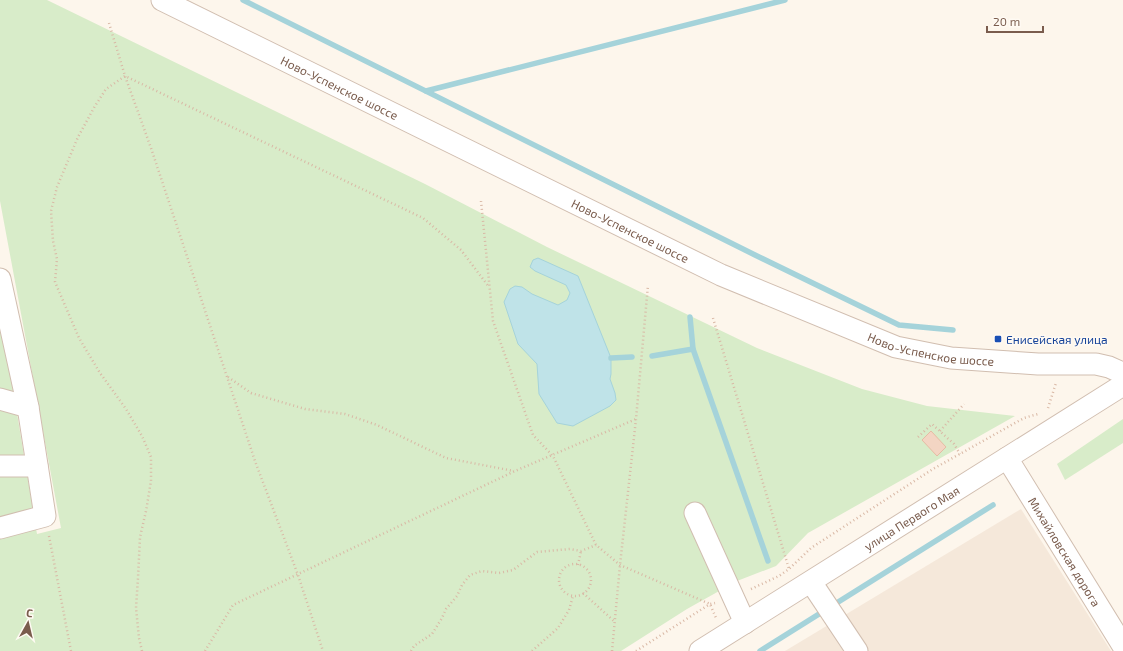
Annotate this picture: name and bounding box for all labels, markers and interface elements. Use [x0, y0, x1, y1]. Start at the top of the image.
scale bar [987, 8, 1043, 34]
text: 20 m [993, 14, 1020, 28]
street label: Ново-Успенское шоссе [279, 53, 401, 122]
street label: Ново-Успенское шоссе [569, 196, 691, 265]
street label: Ново-Успенское шоссе [866, 329, 995, 368]
place label: Енисейская улица [1006, 332, 1108, 347]
marker: Енисейская улица [993, 334, 1003, 344]
street label: улица Первого Мая [861, 483, 962, 554]
street label: Михайловская дорога [1026, 494, 1104, 609]
north arrow [8, 603, 48, 643]
text: С [25, 606, 34, 620]

